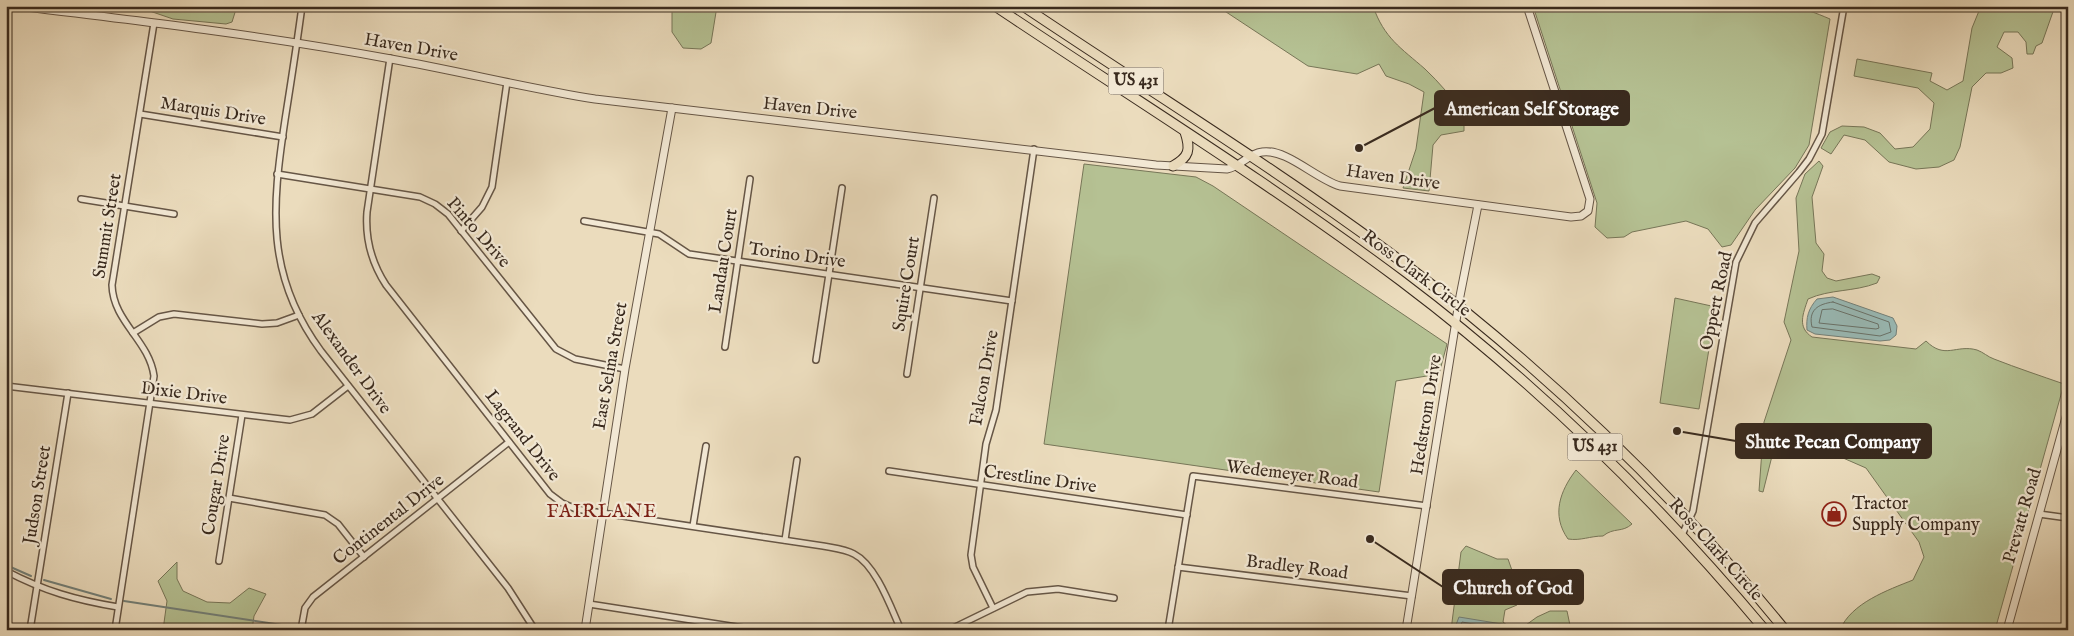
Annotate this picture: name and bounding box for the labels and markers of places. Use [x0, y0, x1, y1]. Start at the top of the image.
callout: American Self Storage [1435, 91, 1629, 125]
callout: Shute Pecan Company [1736, 424, 1931, 458]
place label: Tractor Supply Company [1852, 493, 1980, 537]
shop icon: Tractor Supply Company [1821, 501, 1847, 527]
callout: Church of God [1443, 570, 1583, 604]

